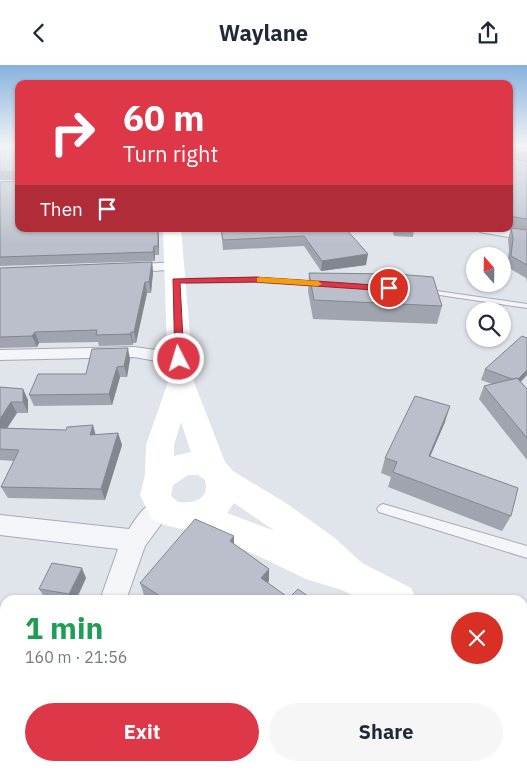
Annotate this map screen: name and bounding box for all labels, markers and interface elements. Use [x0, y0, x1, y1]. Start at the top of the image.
text: Waylane [219, 18, 308, 47]
icon: back [25, 19, 53, 47]
icon: share [474, 19, 502, 47]
text: 60 m [123, 95, 205, 141]
icon: right [40, 100, 105, 165]
text: Turn right [123, 139, 218, 168]
icon: arrive [93, 195, 121, 223]
text: Then [40, 197, 83, 221]
north arrow [466, 247, 511, 293]
map controls [466, 247, 511, 347]
pin [368, 267, 410, 309]
icon: arrive [375, 274, 403, 302]
button: search [466, 302, 511, 347]
position arrow [152, 332, 204, 384]
text: 1 min [25, 608, 103, 647]
button: close [451, 612, 503, 664]
text: 160 m · 21:56 [25, 647, 127, 667]
button: Exit [25, 703, 259, 761]
button: Share [269, 703, 503, 761]

